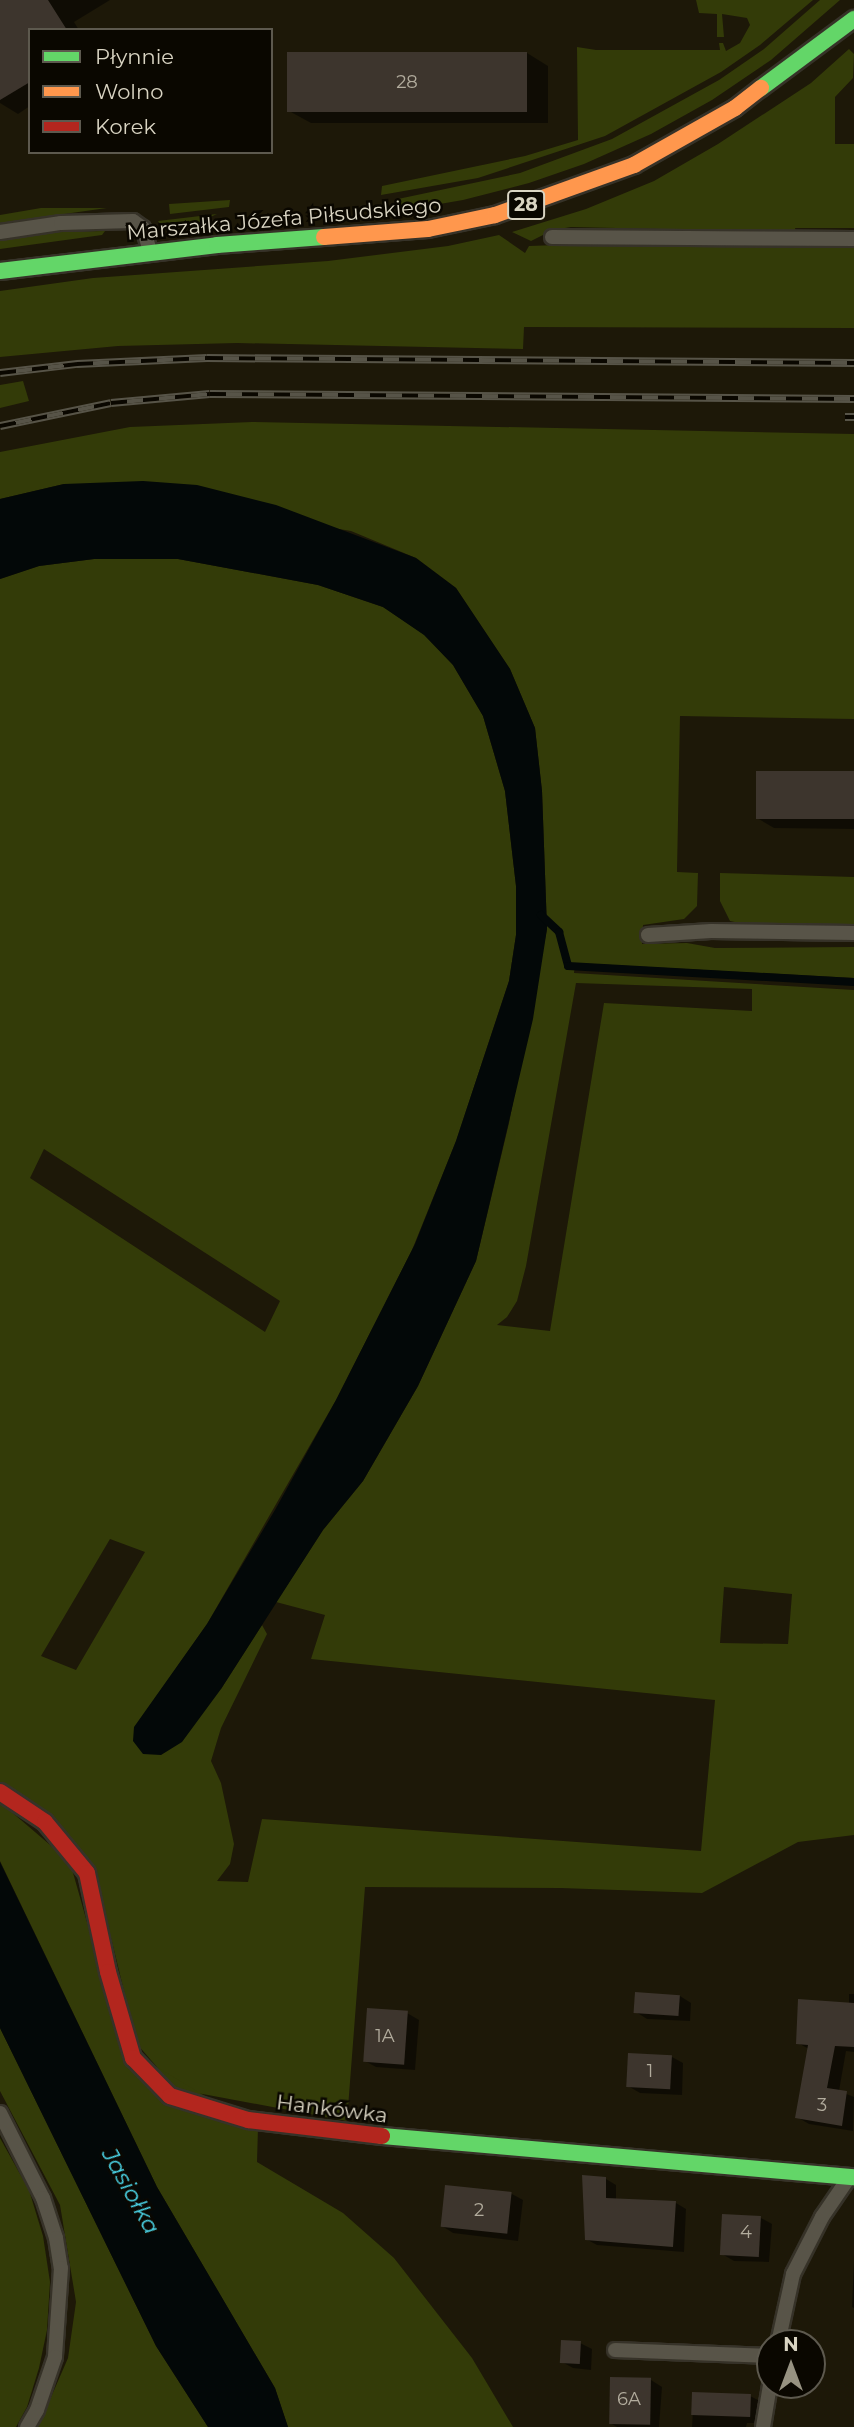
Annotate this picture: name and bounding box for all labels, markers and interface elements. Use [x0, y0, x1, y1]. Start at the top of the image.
legend [28, 28, 273, 154]
text: Płynnie [95, 44, 174, 69]
house number: 28 [396, 71, 418, 93]
text: Wolno [95, 79, 163, 104]
text: Korek [95, 114, 156, 139]
road number: 28 [507, 190, 545, 220]
street label: Marszałka Józefa Piłsudskiego [126, 193, 442, 245]
house number: 1A [375, 2025, 395, 2047]
house number: 1 [647, 2060, 653, 2082]
street label: Hankówka [275, 2090, 389, 2128]
house number: 3 [817, 2094, 827, 2116]
water label: Jasiołka [96, 2143, 166, 2239]
house number: 2 [474, 2199, 484, 2221]
house number: 4 [740, 2221, 752, 2243]
north arrow [756, 2329, 826, 2399]
text: N [783, 2333, 799, 2356]
house number: 6A [617, 2388, 641, 2410]

